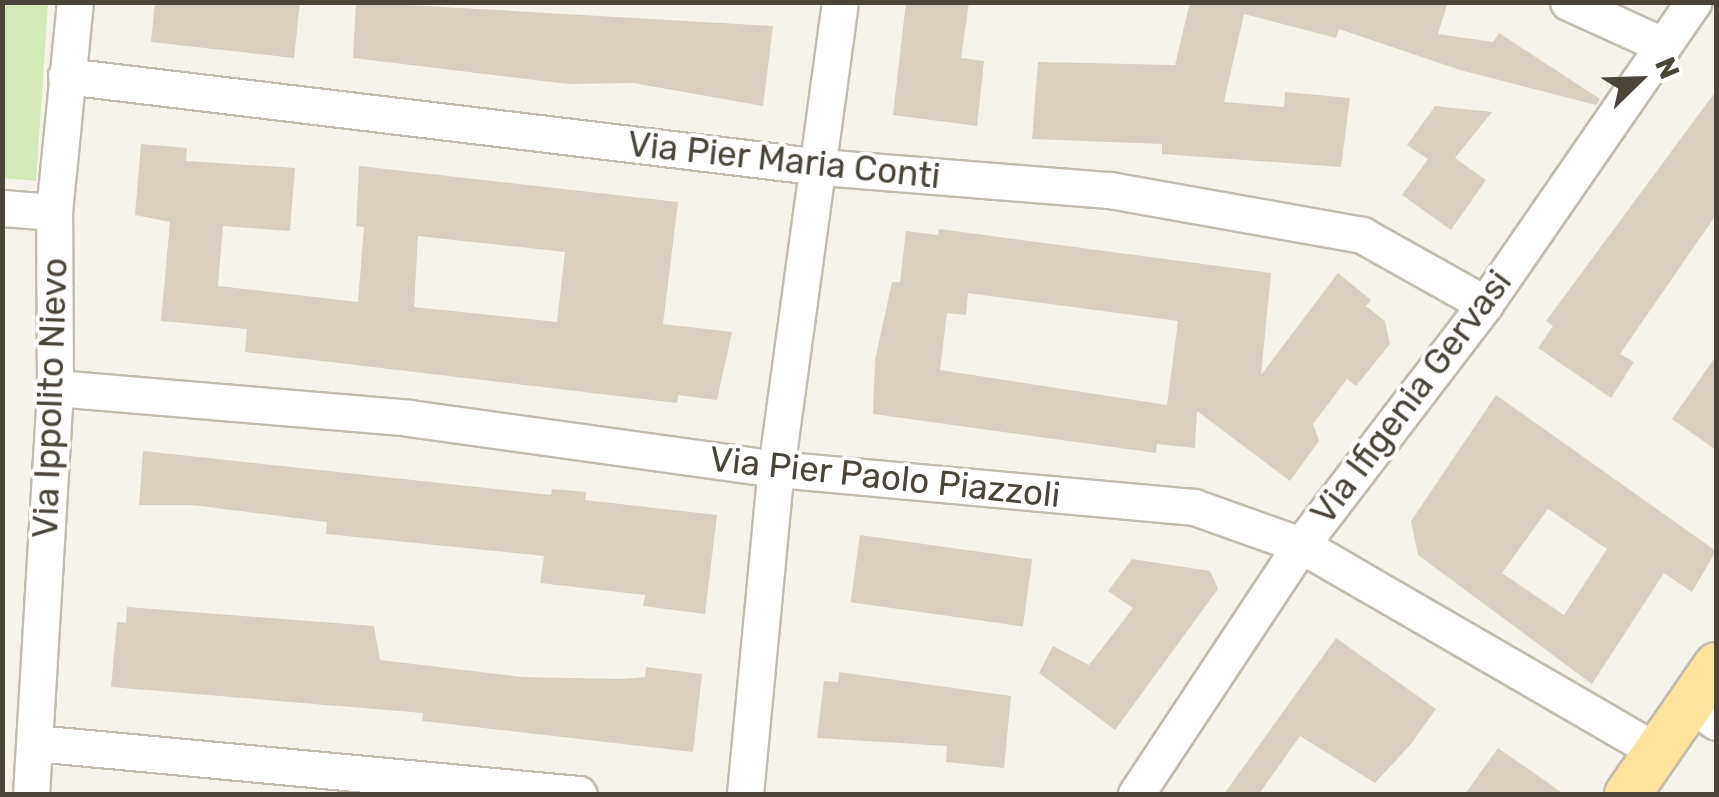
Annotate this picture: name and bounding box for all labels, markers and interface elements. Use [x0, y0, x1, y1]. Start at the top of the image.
north arrow [1589, 30, 1689, 130]
text: N [1648, 52, 1686, 84]
street label: Via Pier Maria Conti [625, 123, 943, 197]
street label: Via Ippolito Nievo [24, 257, 76, 539]
street label: Via Ifigenia Gervasi [1302, 262, 1520, 532]
street label: Via Pier Paolo Piazzoli [707, 438, 1063, 516]

